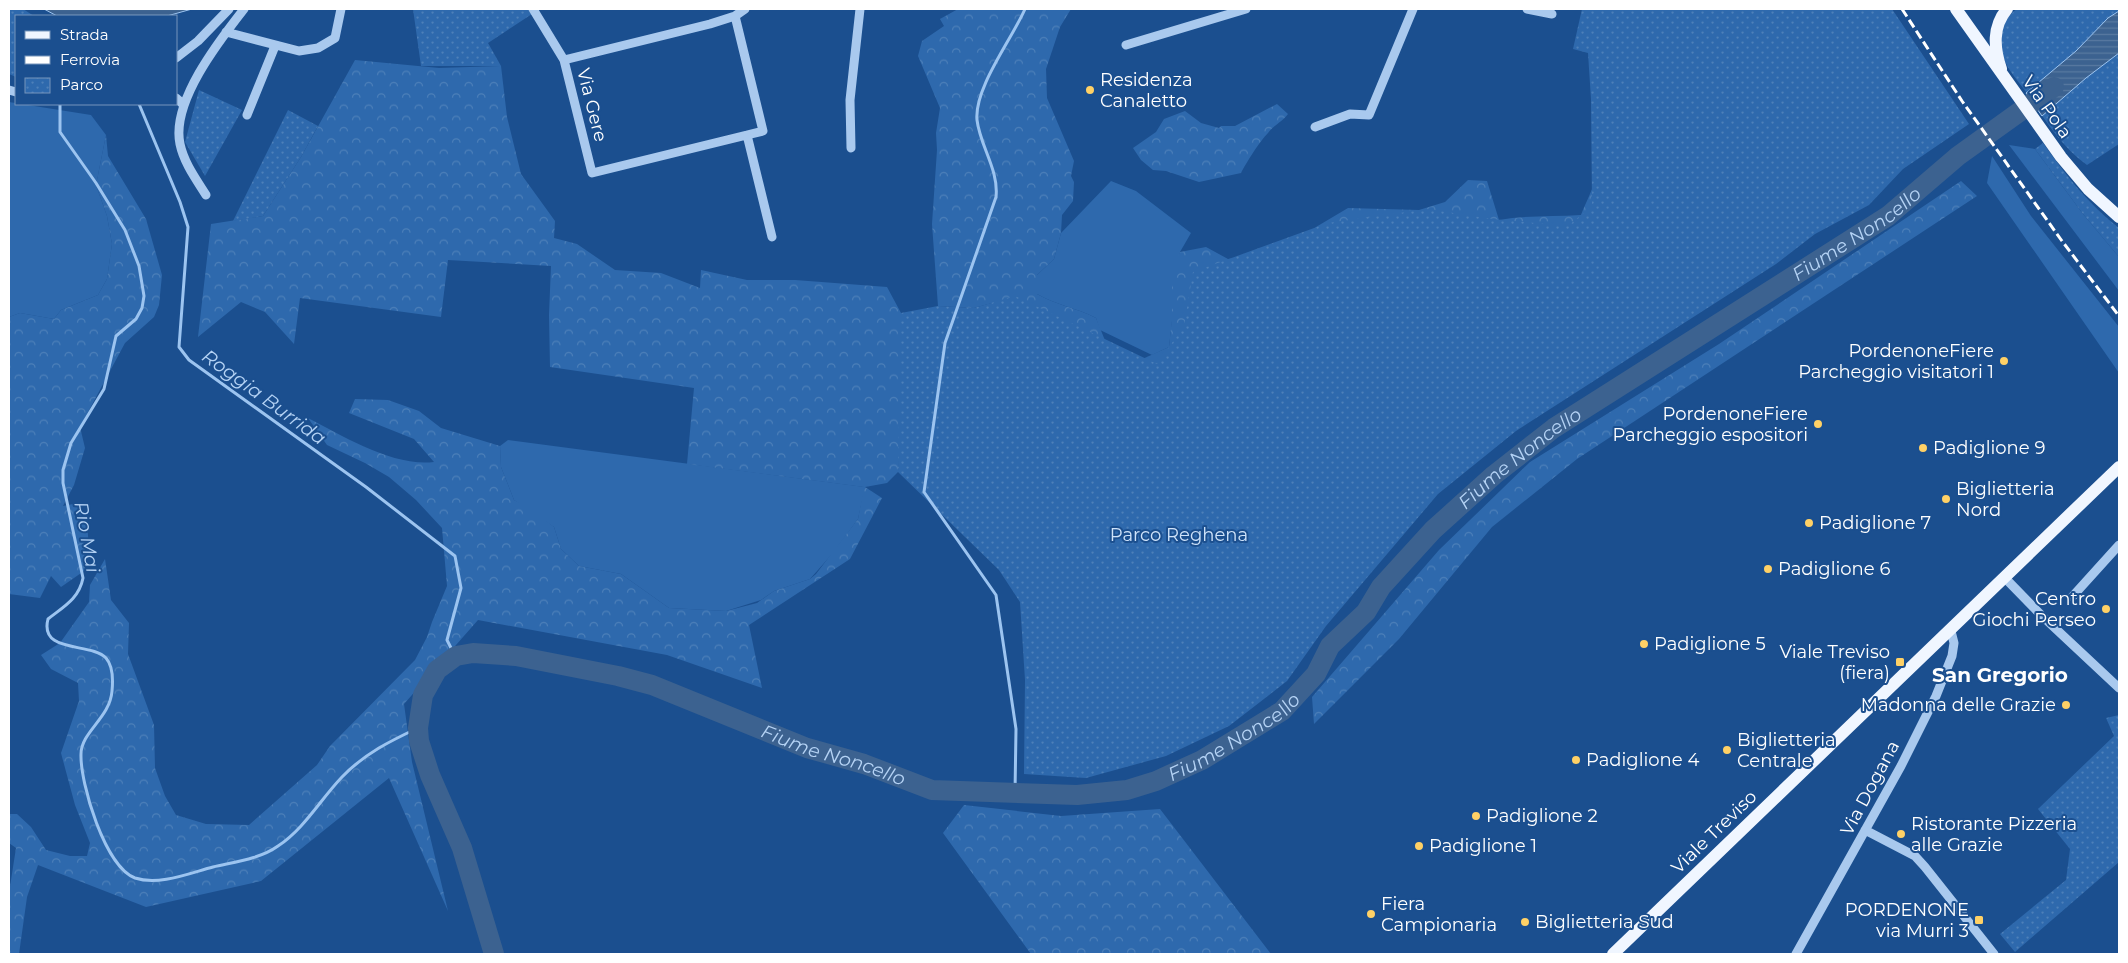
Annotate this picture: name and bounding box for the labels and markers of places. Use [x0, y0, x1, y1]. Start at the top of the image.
place label: Residenza Canaletto [1100, 69, 1193, 112]
marker: Residenza Canaletto [1084, 84, 1096, 96]
place label: PordenoneFiere Parcheggio visitatori 1 [1798, 340, 1994, 383]
marker: PordenoneFiere Parcheggio visitatori 1 [1998, 355, 2010, 367]
place label: PordenoneFiere Parcheggio espositori [1612, 403, 1808, 446]
marker: PordenoneFiere Parcheggio espositori [1812, 418, 1824, 430]
place label: Padiglione 9 [1933, 437, 2045, 459]
marker: Padiglione 9 [1917, 442, 1929, 454]
place label: Biglietteria Nord [1956, 478, 2055, 521]
marker: Biglietteria Nord [1940, 493, 1952, 505]
place label: Padiglione 7 [1819, 512, 1931, 534]
marker: Padiglione 7 [1803, 517, 1815, 529]
place label: Padiglione 6 [1778, 558, 1890, 580]
marker: Padiglione 6 [1762, 563, 1774, 575]
place label: Centro Giochi Perseo [1973, 588, 2096, 631]
marker: Centro Giochi Perseo [2100, 603, 2112, 615]
place label: Padiglione 5 [1654, 633, 1766, 655]
marker: Padiglione 5 [1638, 638, 1650, 650]
place label: Viale Treviso (fiera) [1779, 641, 1890, 684]
marker: Viale Treviso (fiera) [1894, 656, 1906, 668]
place label: Madonna delle Grazie [1861, 694, 2056, 716]
marker: Madonna delle Grazie [2060, 699, 2072, 711]
place label: Biglietteria Centrale [1737, 729, 1836, 772]
marker: Biglietteria Centrale [1721, 744, 1733, 756]
place label: Padiglione 4 [1586, 749, 1699, 771]
marker: Padiglione 4 [1570, 754, 1582, 766]
place label: Padiglione 2 [1486, 805, 1598, 827]
marker: Padiglione 2 [1470, 810, 1482, 822]
place label: Ristorante Pizzeria alle Grazie [1911, 813, 2077, 856]
marker: Ristorante Pizzeria alle Grazie [1895, 828, 1907, 840]
place label: Padiglione 1 [1429, 835, 1537, 857]
marker: Padiglione 1 [1413, 840, 1425, 852]
place label: Fiera Campionaria [1381, 893, 1497, 936]
place label: PORDENONE via Murri 3 [1845, 899, 1969, 942]
marker: Fiera Campionaria [1365, 908, 1377, 920]
place label: Biglietteria Sud [1535, 911, 1674, 933]
marker: PORDENONE via Murri 3 [1973, 914, 1985, 926]
marker: Biglietteria Sud [1519, 916, 1531, 928]

